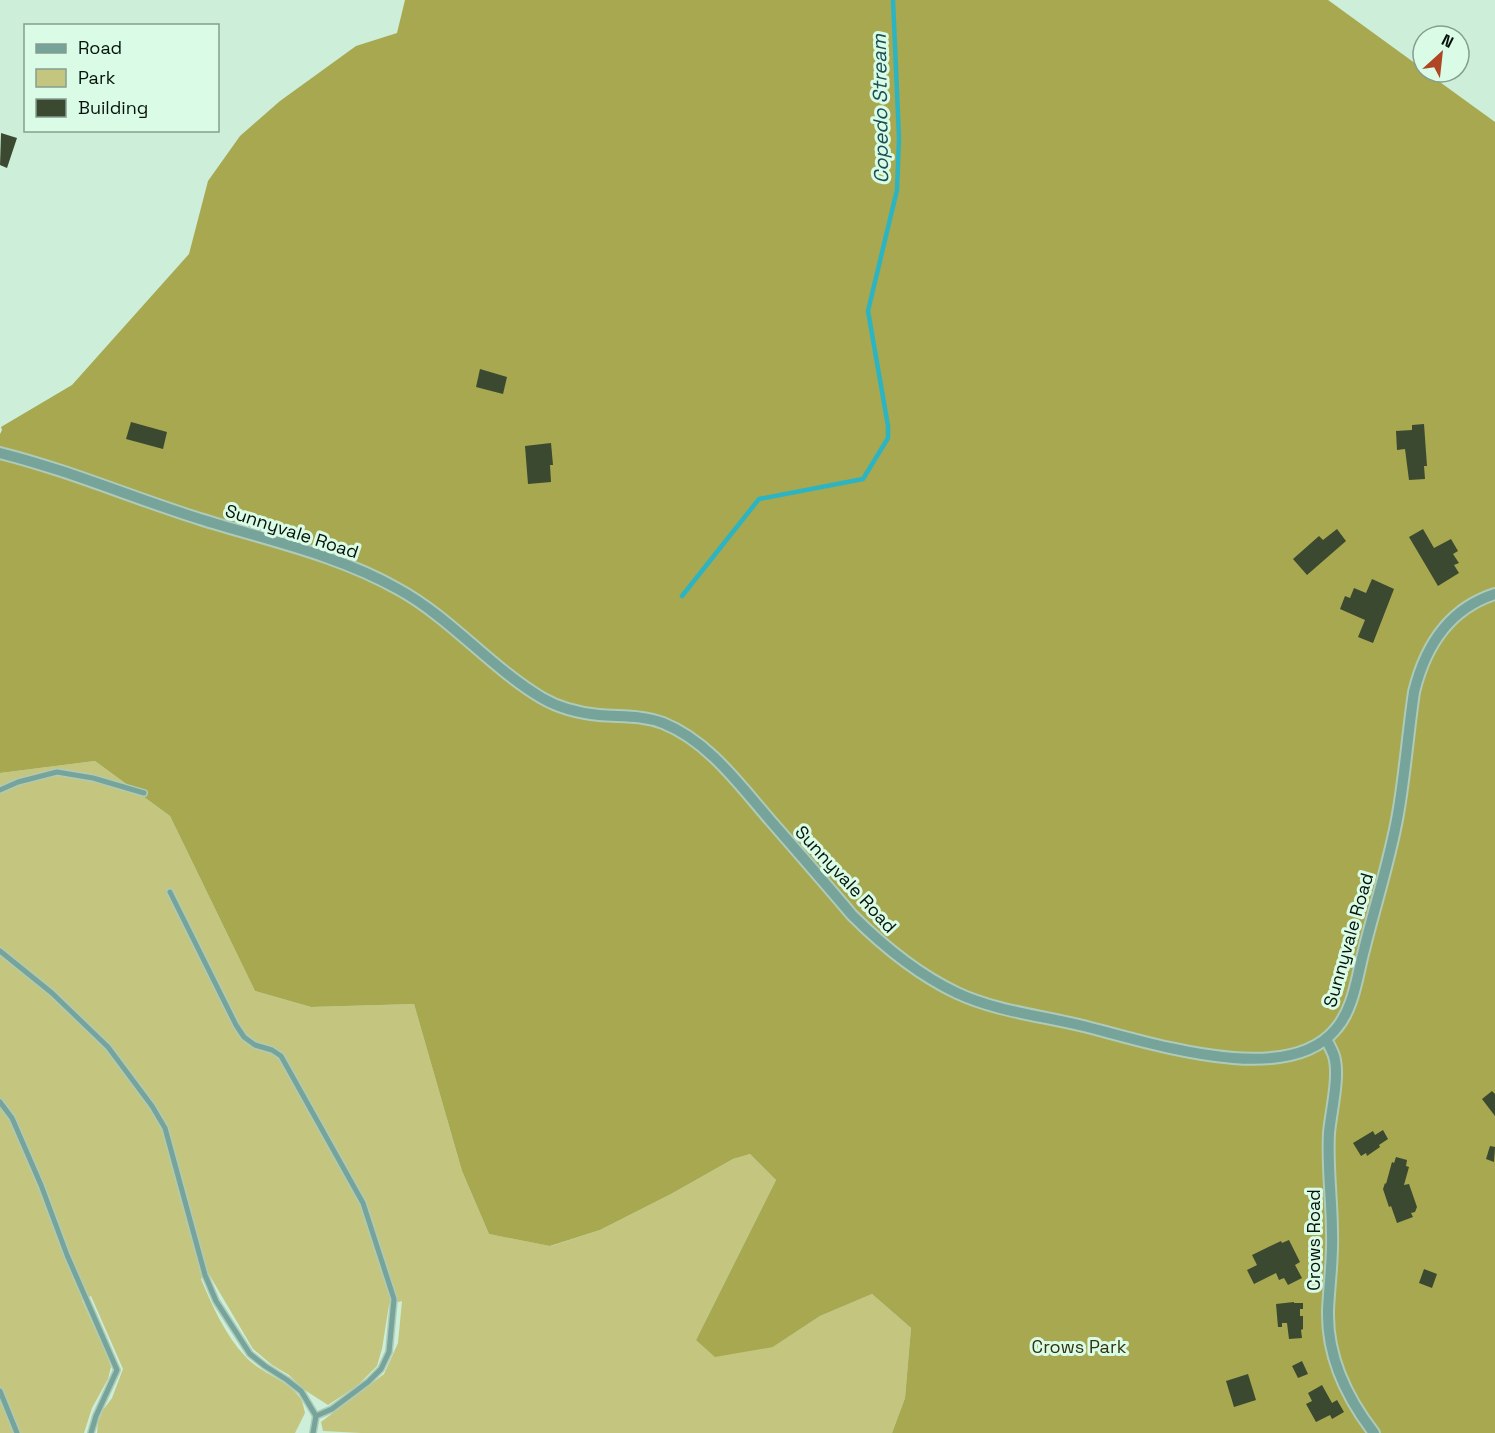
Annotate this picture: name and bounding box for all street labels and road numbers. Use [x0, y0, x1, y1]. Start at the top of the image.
street label: Sunnyvale Road [223, 499, 361, 563]
street label: Sunnyvale Road [790, 820, 902, 938]
street label: Sunnyvale Road [1318, 870, 1378, 1010]
street label: Crows Road [1302, 1189, 1325, 1291]

